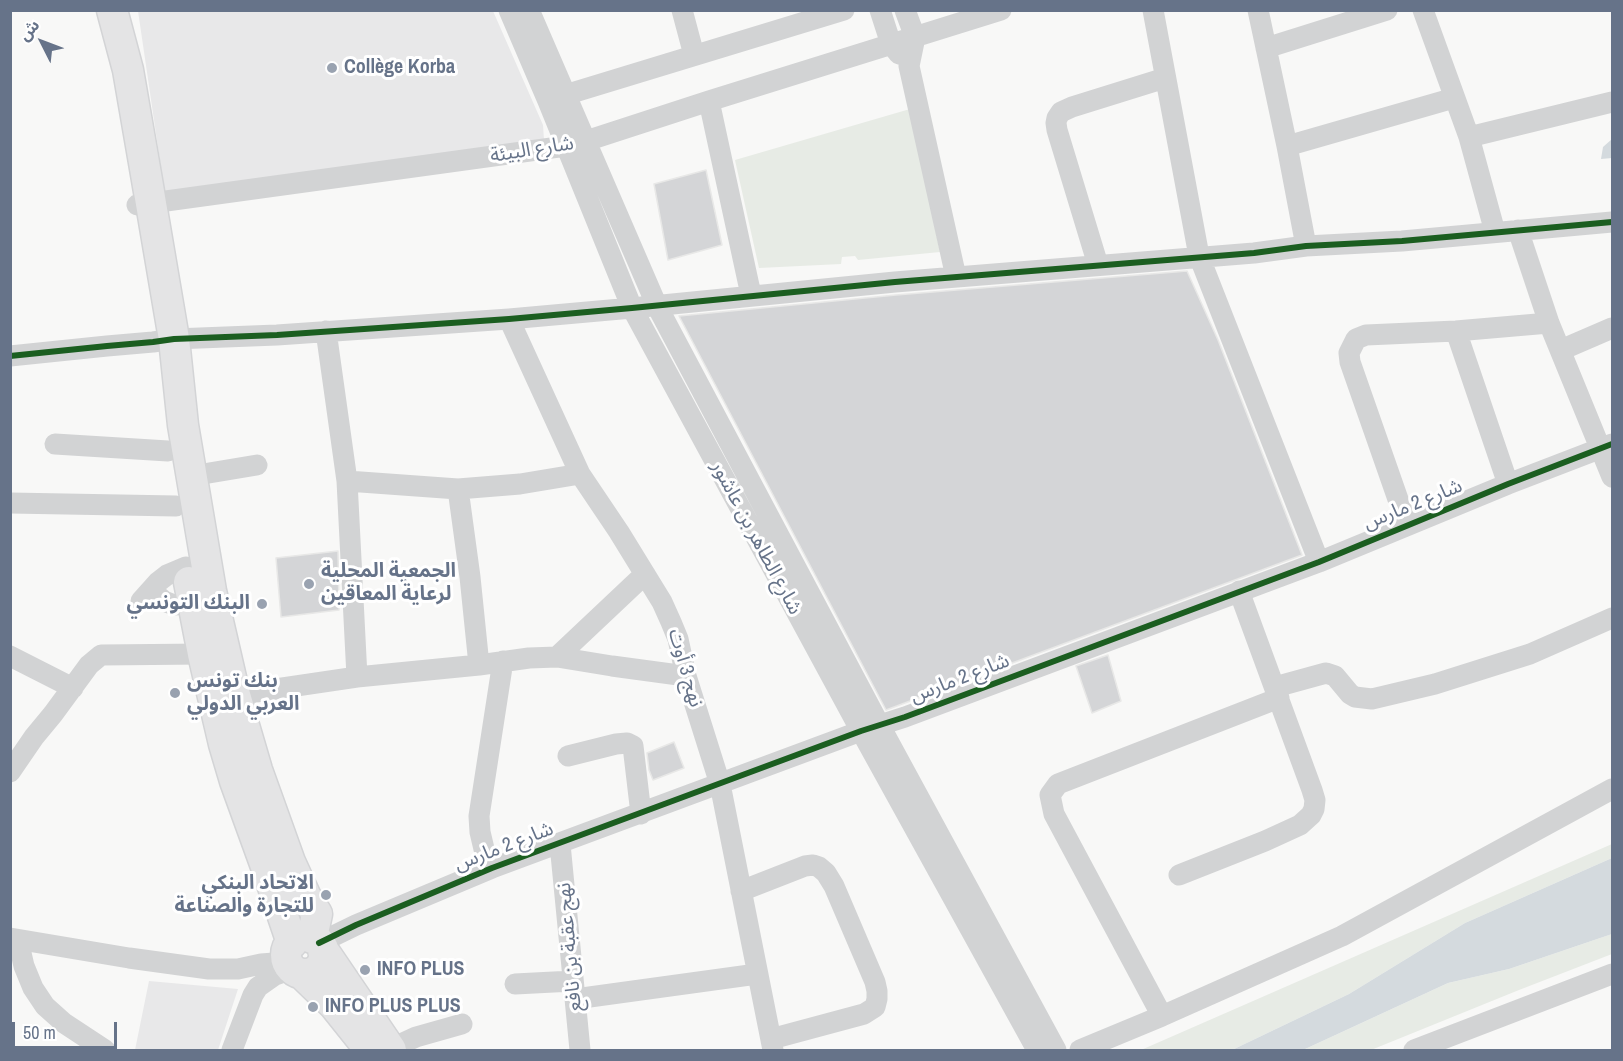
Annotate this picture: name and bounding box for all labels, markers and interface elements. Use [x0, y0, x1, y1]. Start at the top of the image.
north arrow [12, 12, 72, 72]
text: ش [13, 14, 44, 45]
place label: Collège Korba [344, 56, 455, 80]
marker: Collège Korba [325, 61, 339, 75]
street label: شارع البيئة [488, 132, 576, 168]
street label: شارع الطاهر بن عاشور [705, 457, 807, 619]
street label: شارع 2 مارس [1360, 474, 1466, 536]
place label: الجمعية المحلية لرعاية المعاقين [321, 560, 456, 607]
marker: الجمعية المحلية لرعاية المعاقين [302, 577, 316, 591]
place label: البنك التونسي [126, 592, 250, 616]
marker: البنك التونسي [255, 597, 269, 611]
street label: نهج 3 أوت [662, 626, 708, 710]
street label: شارع 2 مارس [907, 649, 1013, 709]
place label: بنك تونس العربي الدولي [187, 670, 299, 717]
marker: بنك تونس العربي الدولي [168, 686, 182, 700]
street label: شارع 2 مارس [451, 817, 557, 877]
place label: الاتحاد البنكي للتجارة والصناعة [174, 872, 314, 919]
street label: نهج عقبة بن نافع [552, 881, 588, 1013]
marker: الاتحاد البنكي للتجارة والصناعة [319, 888, 333, 902]
place label: INFO PLUS [377, 958, 464, 982]
marker: INFO PLUS [358, 963, 372, 977]
place label: INFO PLUS PLUS [325, 995, 461, 1019]
marker: INFO PLUS PLUS [306, 1000, 320, 1014]
scale bar [15, 1010, 120, 1048]
text: 50 m [23, 1020, 56, 1045]

